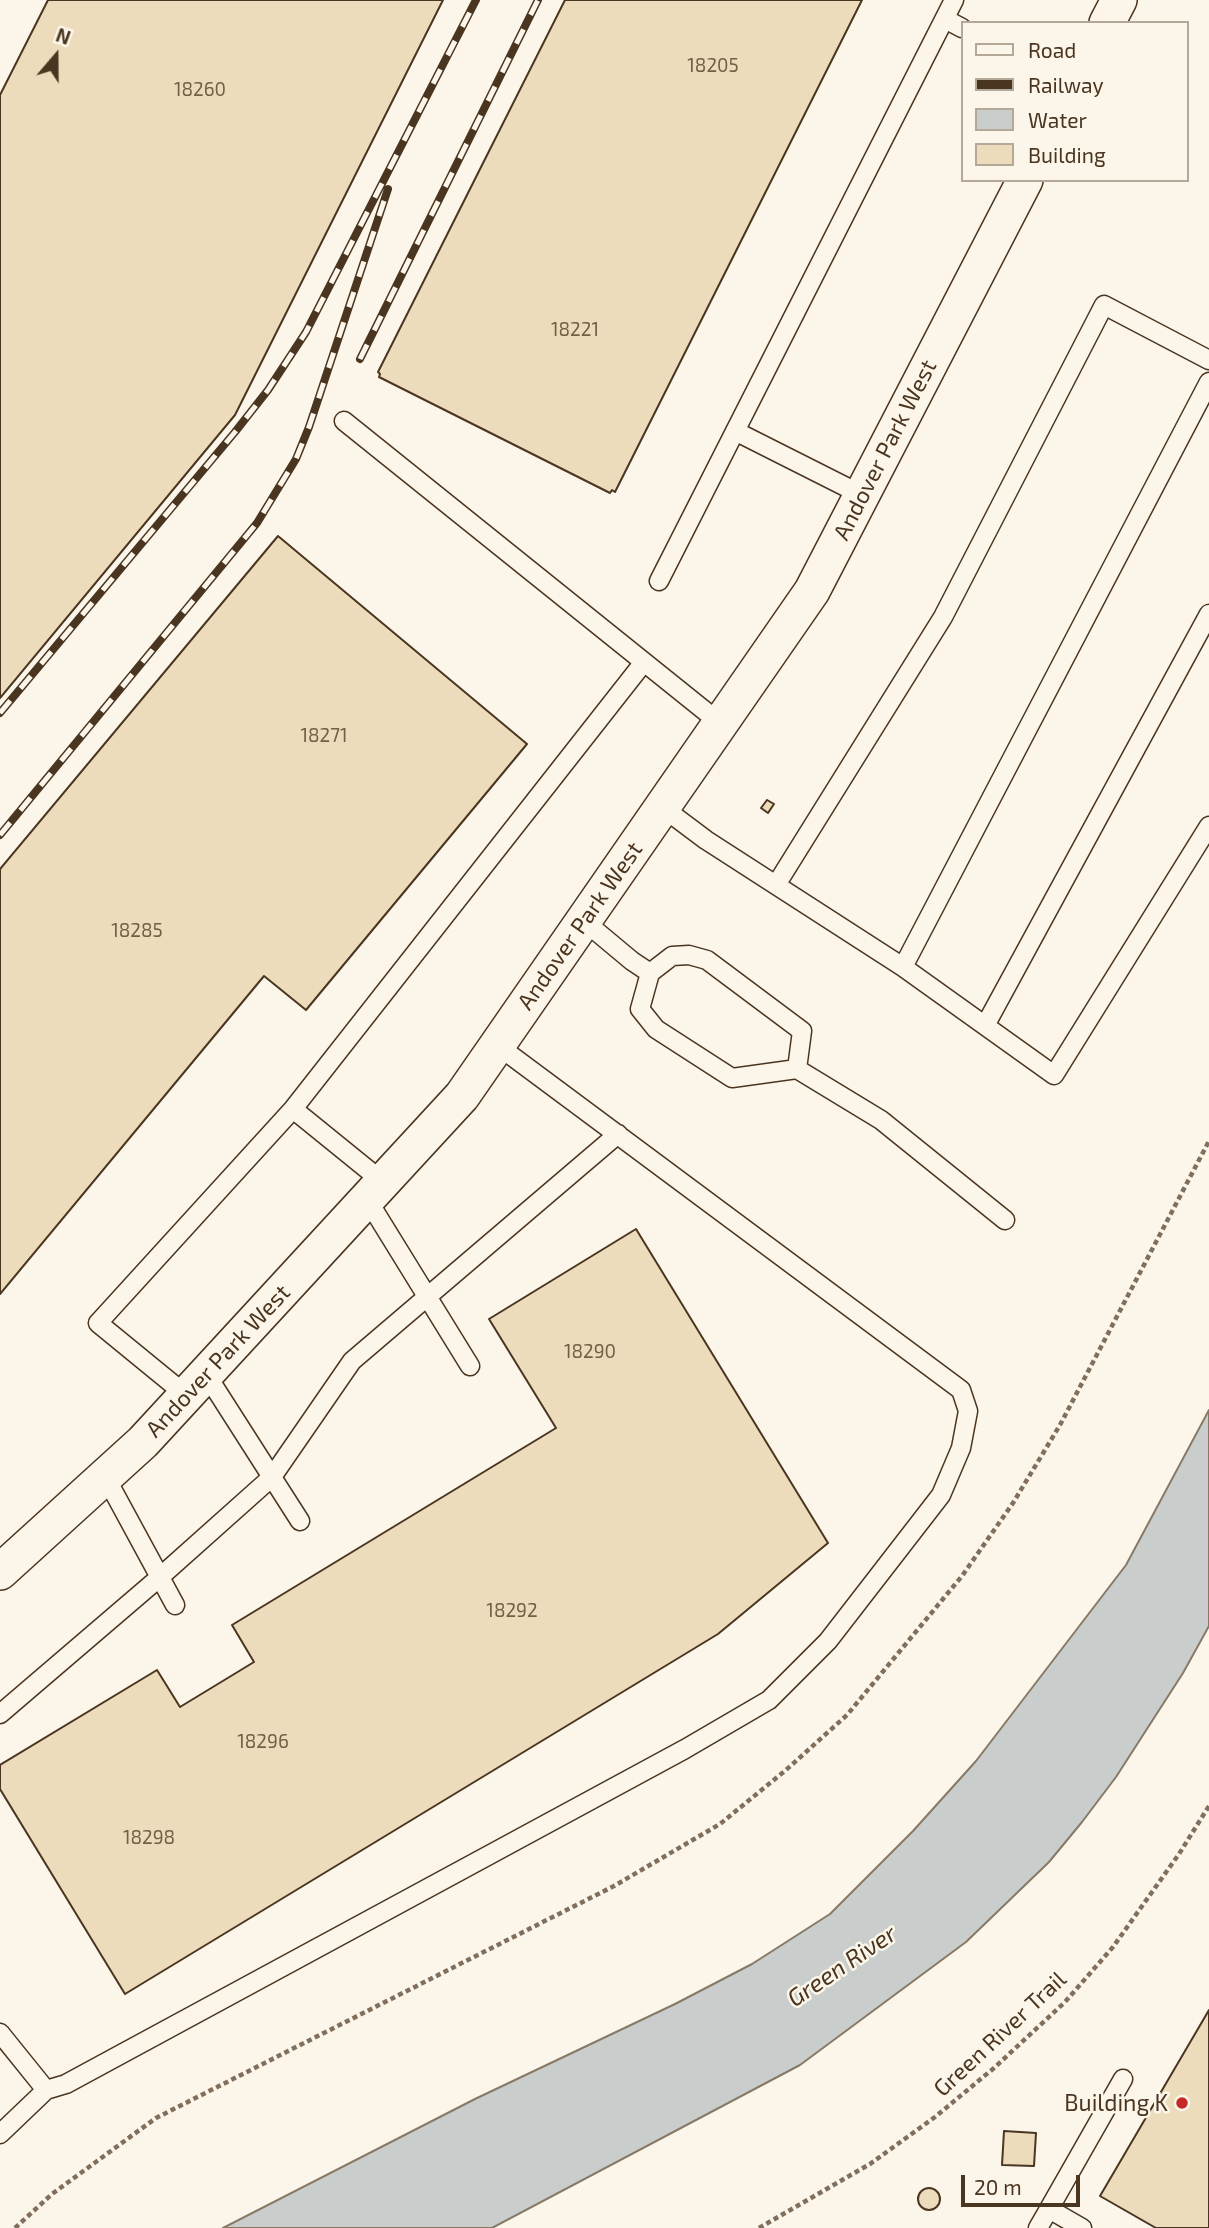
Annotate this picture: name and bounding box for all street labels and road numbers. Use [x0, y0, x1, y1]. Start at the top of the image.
street label: Andover Park West [828, 355, 942, 545]
street label: Andover Park West [512, 837, 648, 1015]
street label: Andover Park West [140, 1279, 296, 1443]
street label: Green River Trail [928, 1966, 1072, 2102]

